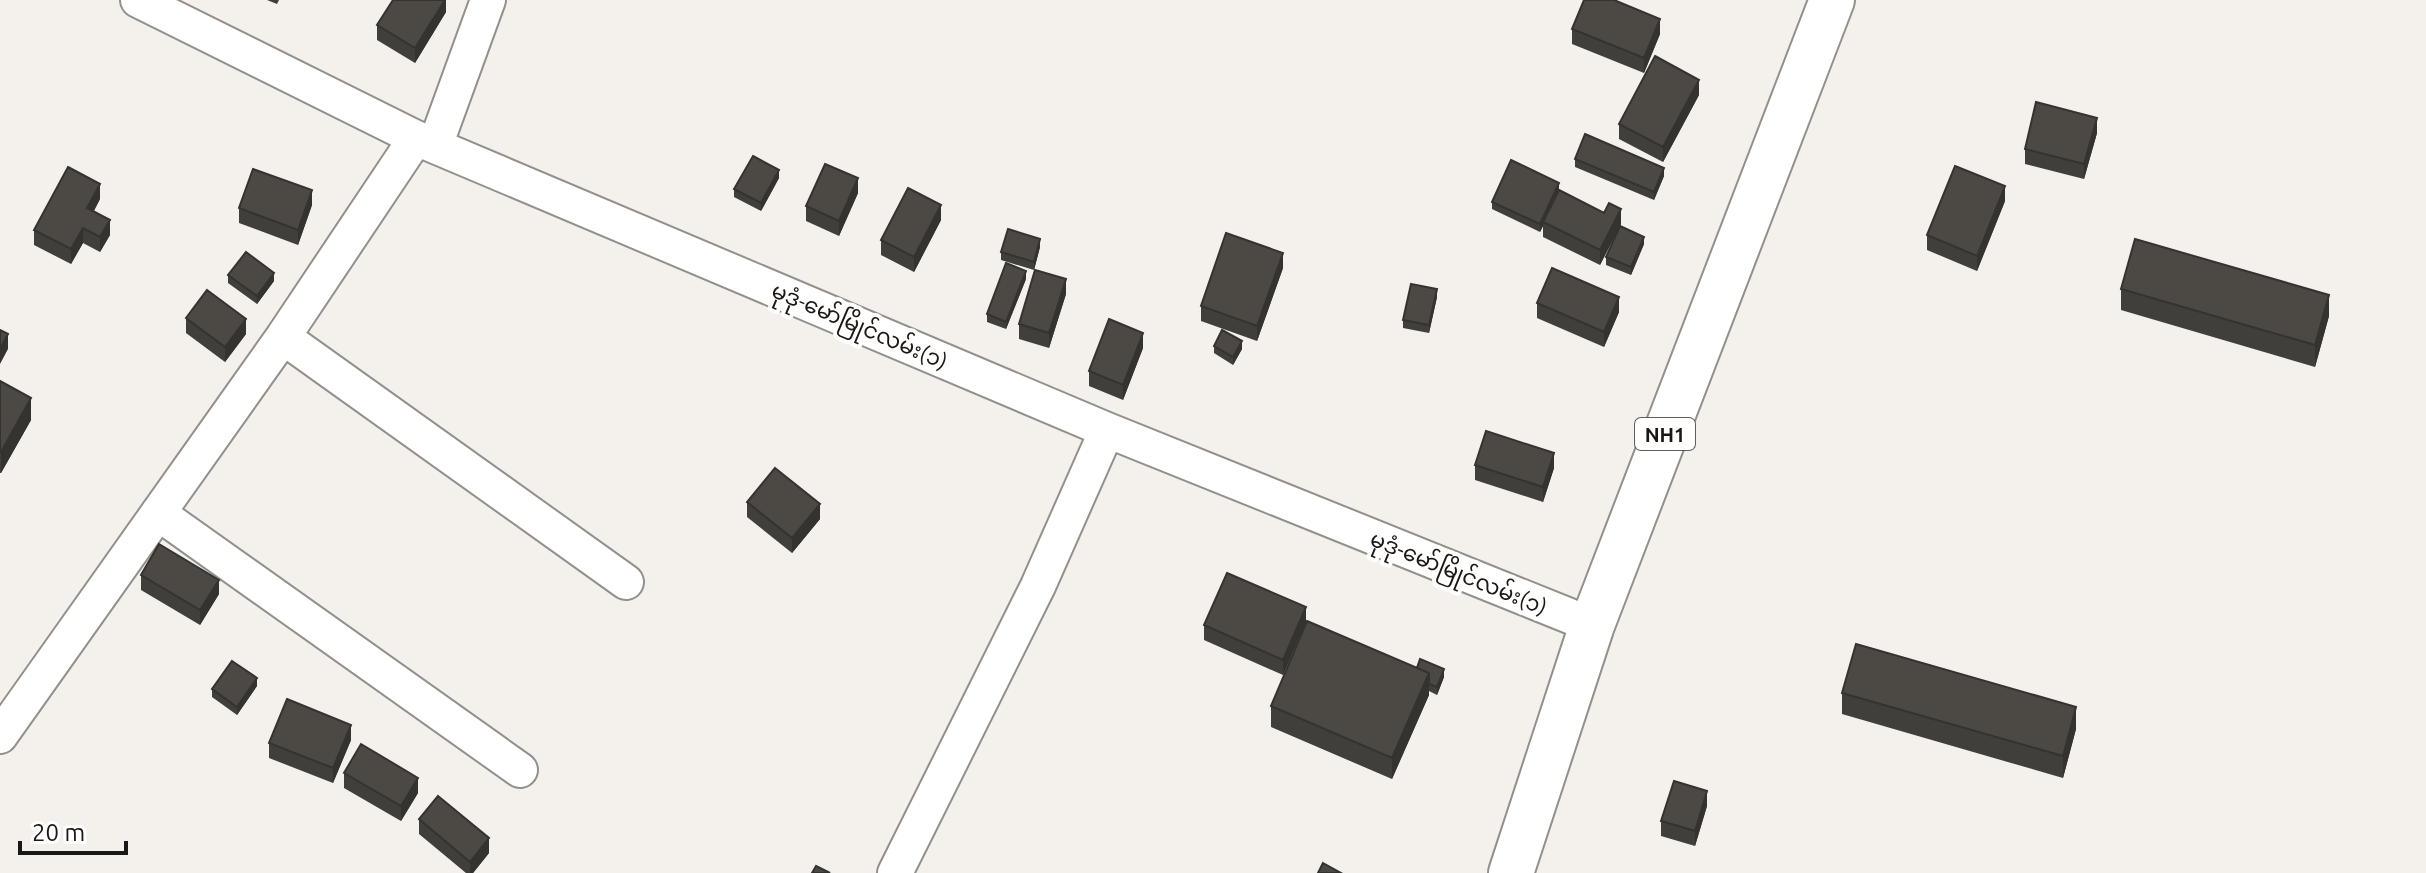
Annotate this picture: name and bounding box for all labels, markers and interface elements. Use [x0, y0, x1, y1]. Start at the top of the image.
street label: မုဒုံ-မော်မြိုင်လမ်း(၁) [766, 275, 952, 379]
road number: NH1 [1635, 418, 1695, 450]
street label: မုဒုံ-မော်မြိုင်လမ်း(၁) [1365, 523, 1552, 624]
scale bar [20, 805, 126, 855]
text: 20 m [32, 819, 85, 846]

